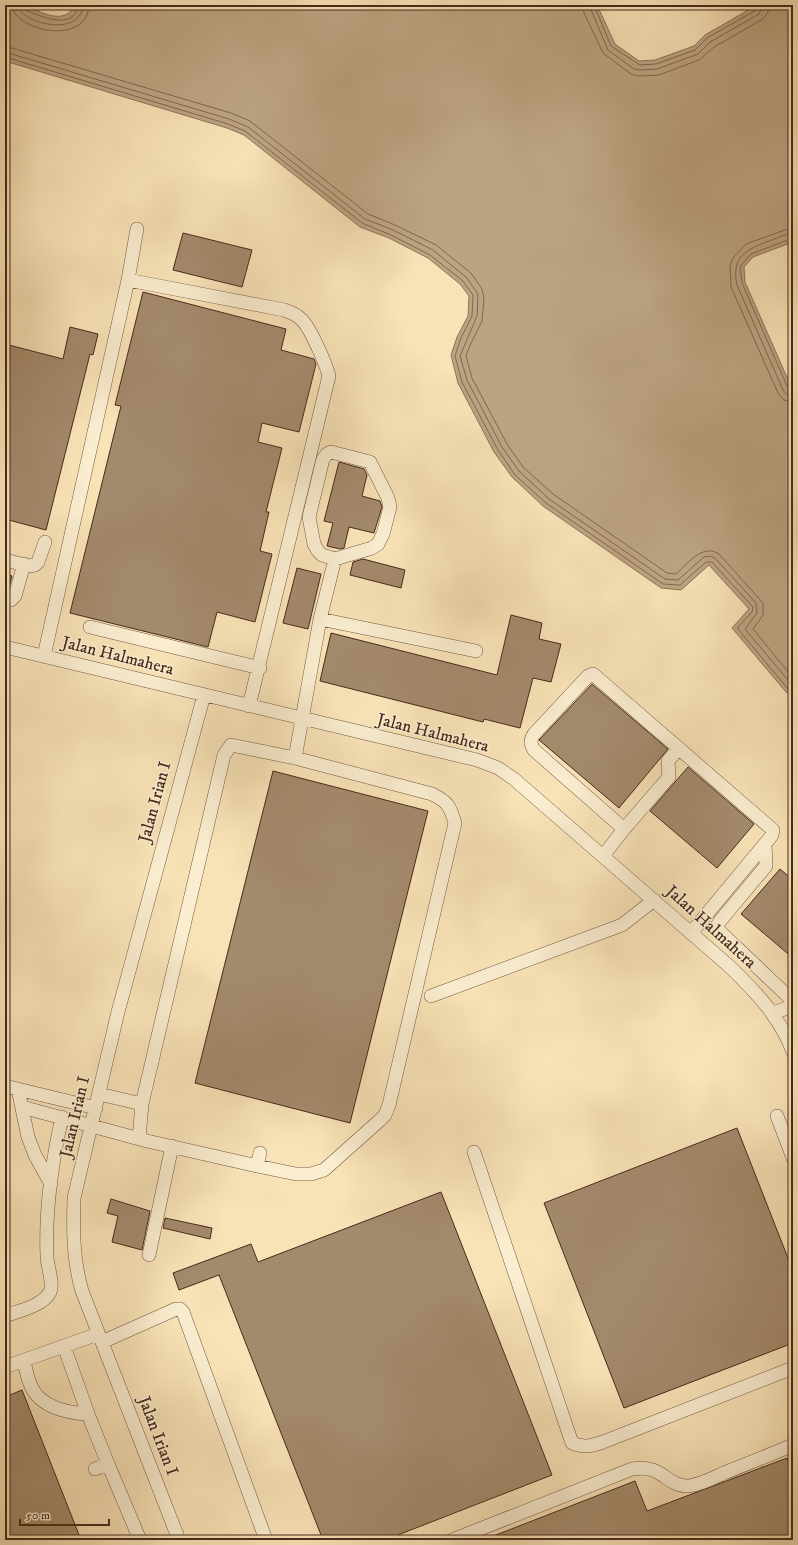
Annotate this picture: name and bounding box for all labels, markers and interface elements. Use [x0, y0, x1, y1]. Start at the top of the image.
street label: Jalan Halmahera [58, 631, 177, 681]
street label: Jalan Halmahera [373, 708, 492, 758]
street label: Jalan Irian I [133, 759, 176, 847]
street label: Jalan Halmahera [660, 879, 761, 974]
street label: Jalan Irian I [54, 1074, 95, 1162]
street label: Jalan Irian I [132, 1391, 183, 1479]
scale bar [20, 1501, 109, 1527]
text: 50 m [26, 1508, 50, 1523]

